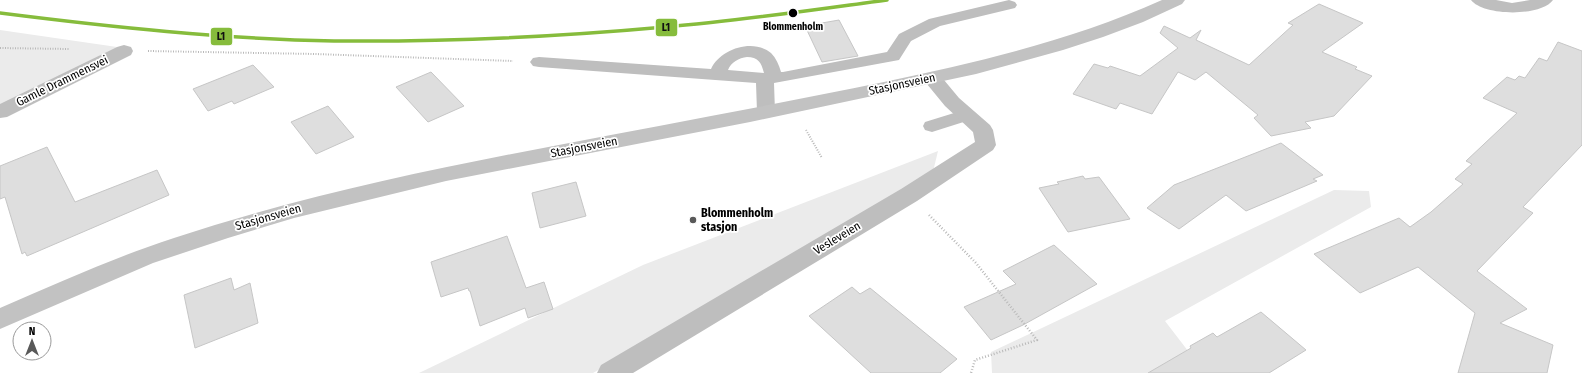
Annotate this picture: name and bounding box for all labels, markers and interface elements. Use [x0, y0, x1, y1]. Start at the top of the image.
marker: Blommenholm [787, 7, 799, 19]
line badge: L1 [655, 18, 678, 37]
text: L1 [662, 21, 670, 34]
place label: Blommenholm [763, 21, 823, 33]
line badge: L1 [210, 27, 233, 46]
text: L1 [217, 30, 225, 43]
street label: Gamle Drammensvei [14, 53, 110, 109]
street label: Stasjonsveien [867, 70, 937, 98]
street label: Stasjonsveien [549, 134, 619, 160]
street label: Stasjonsveien [233, 201, 303, 233]
place label: Blommenholm stasjon [701, 206, 773, 234]
marker: Blommenholm stasjon [688, 215, 698, 225]
street label: Vesleveien [811, 219, 863, 257]
north arrow [12, 321, 52, 361]
text: N [29, 325, 35, 338]

